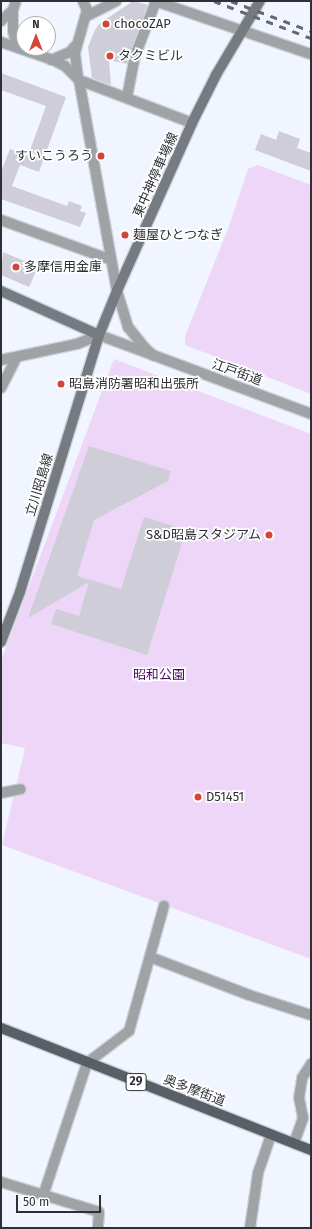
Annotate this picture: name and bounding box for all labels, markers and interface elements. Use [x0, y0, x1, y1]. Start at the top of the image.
north arrow [16, 16, 56, 56]
place label: chocoZAP [114, 16, 171, 32]
text: N [32, 18, 40, 31]
marker: chocoZAP [101, 19, 111, 29]
place label: タクミビル [118, 48, 183, 64]
marker: タクミビル [105, 51, 115, 61]
street label: 東中神停車場線 [130, 130, 182, 220]
place label: すいこうろう [15, 148, 93, 164]
marker: すいこうろう [96, 151, 106, 161]
place label: 麺屋ひとつなぎ [133, 227, 224, 243]
marker: 麺屋ひとつなぎ [120, 230, 130, 240]
place label: 多摩信用金庫 [24, 259, 102, 275]
marker: 多摩信用金庫 [11, 262, 21, 272]
street label: 江戸街道 [210, 357, 264, 389]
place label: 昭島消防署昭和出張所 [69, 376, 199, 392]
marker: 昭島消防署昭和出張所 [56, 379, 66, 389]
street label: 立川昭島線 [23, 452, 57, 518]
place label: S&D昭島スタジアム [145, 527, 261, 543]
marker: S&D昭島スタジアム [264, 530, 274, 540]
park label: 昭和公園 [133, 667, 185, 683]
place label: D51451 [206, 789, 244, 805]
marker: D51451 [193, 792, 203, 802]
road number: 29 [125, 1072, 147, 1092]
street label: 奥多摩街道 [161, 1072, 227, 1110]
scale bar [18, 1187, 103, 1213]
text: 50 m [23, 1195, 49, 1209]

